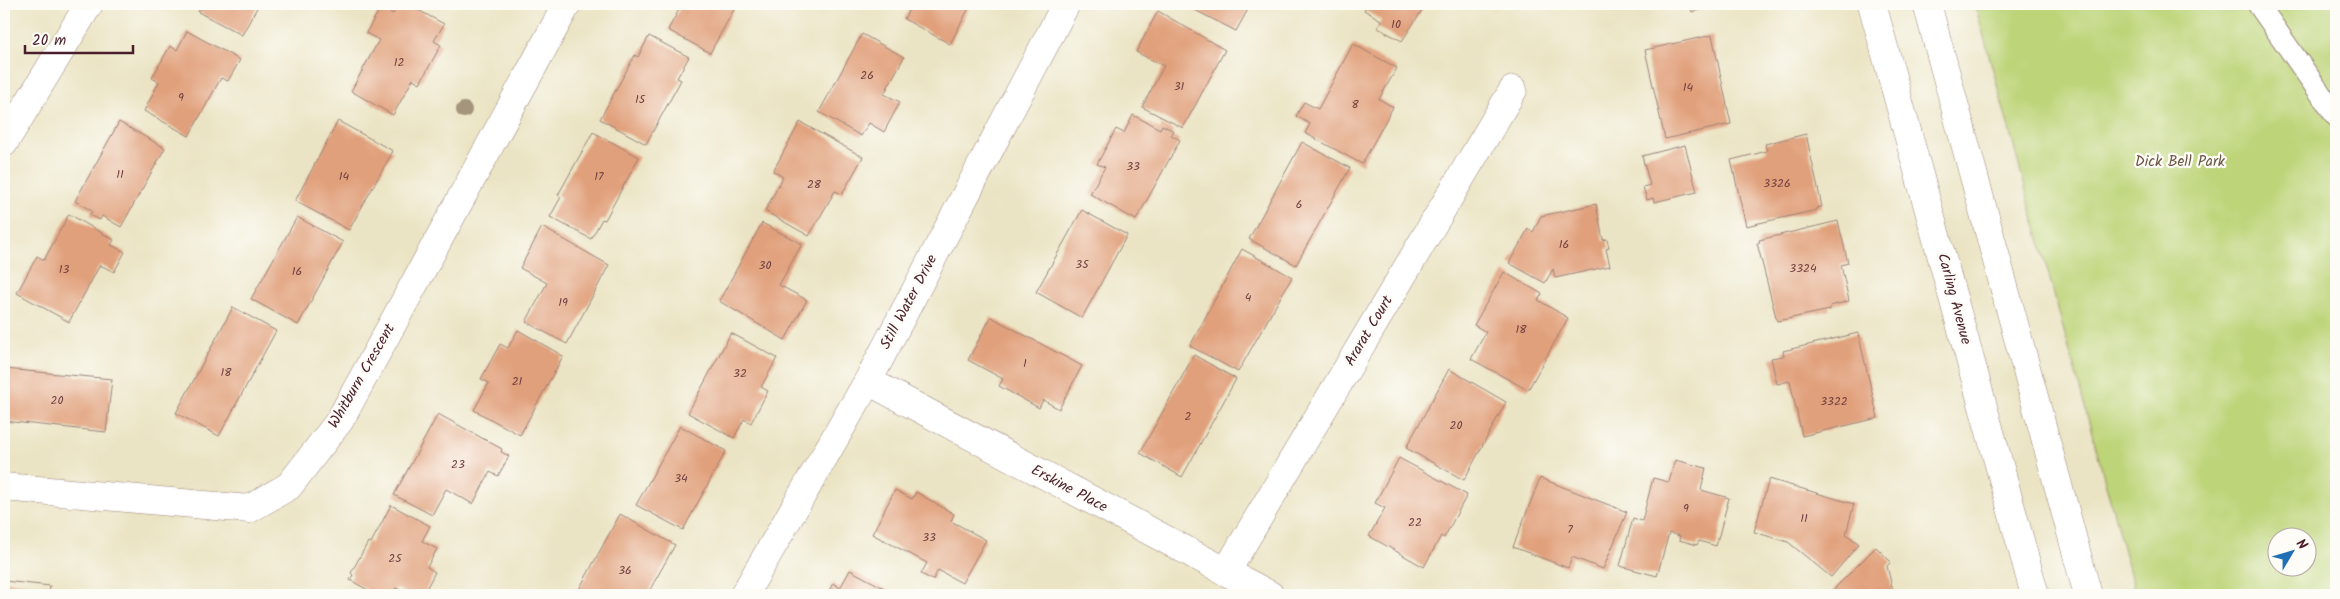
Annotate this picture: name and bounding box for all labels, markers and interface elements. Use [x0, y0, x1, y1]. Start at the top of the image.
house number: 10 [1391, 15, 1401, 34]
scale bar [25, 22, 132, 54]
text: 20 m [32, 29, 66, 53]
house number: 12 [394, 53, 404, 72]
house number: 26 [860, 66, 874, 85]
house number: 31 [1174, 77, 1185, 96]
house number: 14 [1683, 78, 1694, 97]
house number: 9 [178, 88, 184, 107]
house number: 15 [635, 90, 647, 109]
house number: 8 [1351, 95, 1359, 114]
park label: Dick Bell Park [2135, 150, 2226, 174]
house number: 33 [1126, 157, 1140, 176]
house number: 11 [116, 165, 124, 184]
house number: 14 [339, 167, 350, 186]
house number: 17 [594, 167, 604, 186]
house number: 3326 [1763, 174, 1791, 193]
house number: 28 [807, 175, 822, 194]
house number: 6 [1296, 195, 1302, 214]
house number: 16 [1559, 235, 1569, 254]
street label: Still Water Drive [874, 250, 944, 354]
street label: Carling Avenue [1930, 251, 1978, 348]
house number: 35 [1075, 255, 1090, 274]
house number: 30 [759, 256, 771, 275]
house number: 3324 [1789, 259, 1817, 278]
house number: 13 [59, 260, 69, 279]
house number: 16 [292, 262, 302, 281]
house number: 4 [1245, 288, 1252, 307]
street label: Ararat Court [1338, 291, 1400, 371]
house number: 19 [558, 293, 568, 312]
street label: Whitburn Crescent [322, 319, 402, 433]
house number: 18 [1516, 320, 1527, 339]
house number: 1 [1023, 354, 1027, 373]
house number: 18 [221, 363, 232, 382]
house number: 32 [733, 364, 747, 383]
house number: 21 [512, 372, 523, 391]
house number: 20 [51, 391, 63, 410]
house number: 3322 [1820, 392, 1848, 411]
house number: 2 [1185, 407, 1192, 426]
house number: 20 [1450, 416, 1462, 435]
house number: 23 [451, 455, 465, 474]
street label: Erskine Place [1026, 459, 1112, 519]
house number: 34 [674, 469, 688, 488]
house number: 9 [1683, 499, 1689, 518]
house number: 11 [1800, 509, 1808, 528]
house number: 22 [1408, 513, 1422, 532]
house number: 7 [1567, 520, 1573, 539]
north arrow [2268, 526, 2318, 576]
house number: 33 [922, 528, 936, 547]
text: N [2290, 534, 2313, 555]
house number: 25 [388, 549, 403, 568]
house number: 36 [618, 561, 632, 580]

